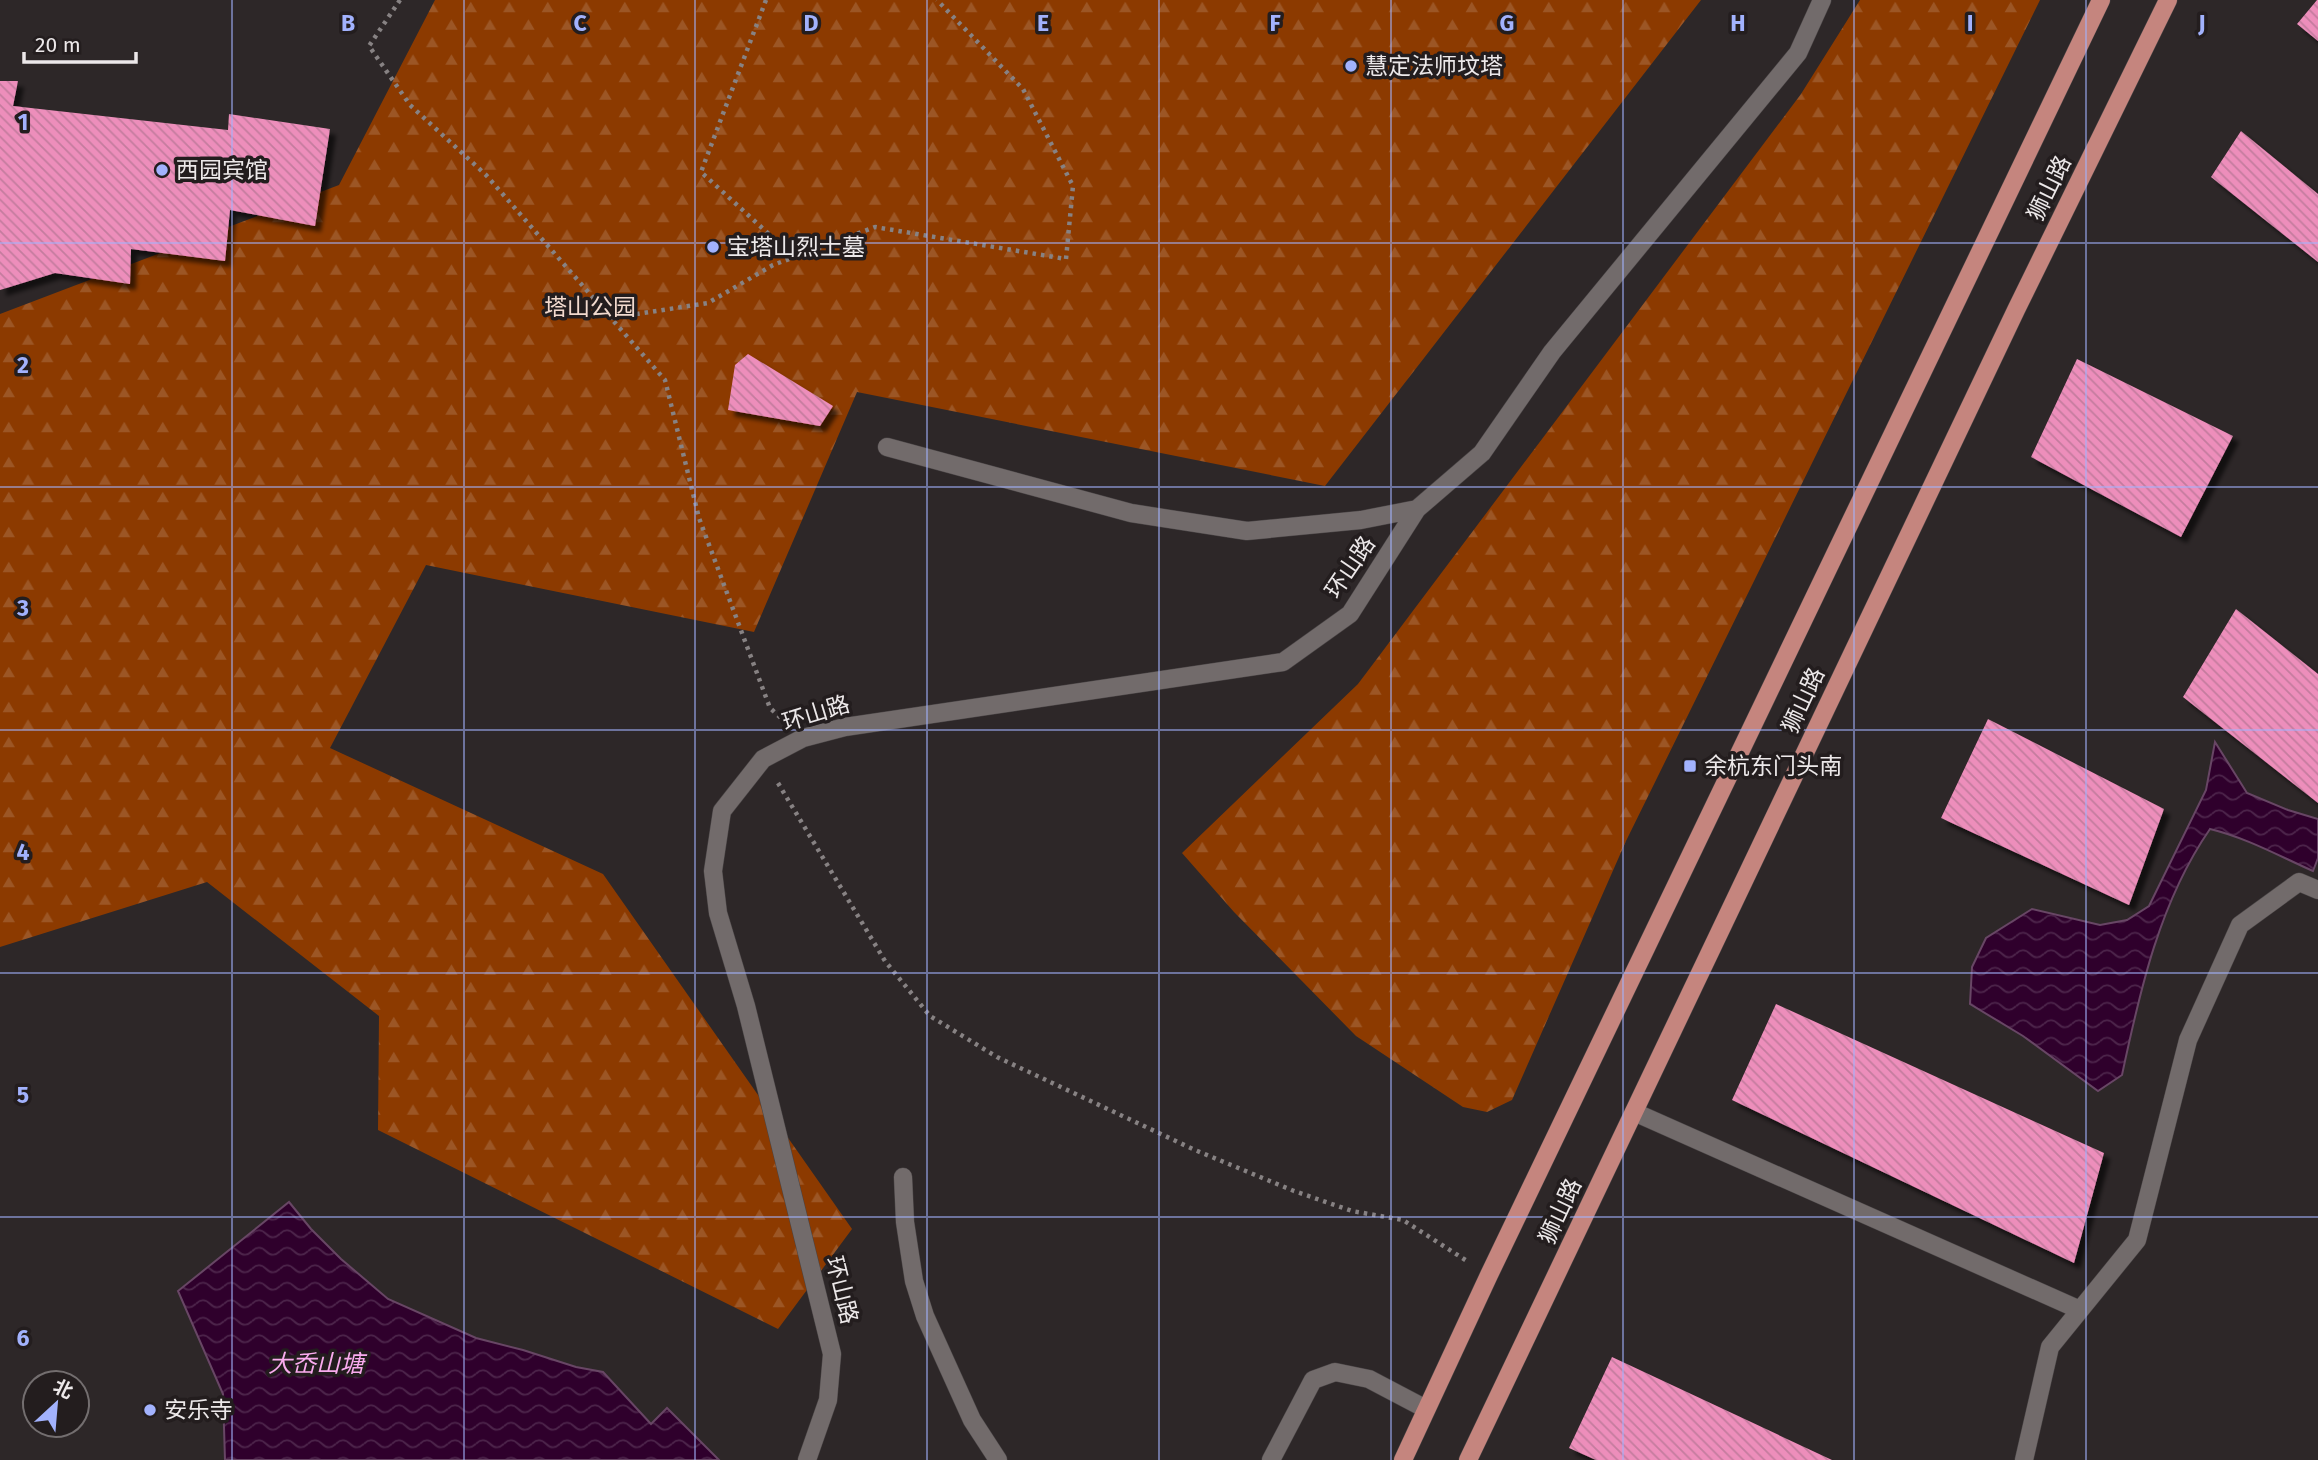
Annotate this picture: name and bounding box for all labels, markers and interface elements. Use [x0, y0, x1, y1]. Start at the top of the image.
text: B [341, 9, 355, 37]
text: C [573, 9, 587, 37]
text: D [804, 9, 819, 37]
text: E [1037, 9, 1049, 37]
text: F [1269, 9, 1281, 37]
text: G [1500, 9, 1514, 37]
text: H [1730, 9, 1746, 37]
text: I [1967, 9, 1973, 37]
text: J [2197, 9, 2206, 37]
scale bar [24, 21, 136, 65]
text: 20 m [35, 32, 81, 58]
place label: 慧定法师坟塔 [1365, 52, 1503, 80]
marker: 慧定法师坟塔 [1343, 58, 1359, 74]
text: 1 [18, 108, 28, 136]
street label: 狮山路 [2021, 151, 2077, 225]
place label: 西园宾馆 [176, 156, 268, 184]
marker: 西园宾馆 [154, 162, 170, 178]
place label: 宝塔山烈士墓 [727, 233, 865, 261]
marker: 宝塔山烈士墓 [705, 239, 721, 255]
park label: 塔山公园 [544, 293, 636, 321]
text: 2 [17, 351, 29, 379]
street label: 环山路 [1319, 531, 1381, 603]
text: 3 [16, 594, 29, 622]
street label: 狮山路 [1776, 663, 1830, 737]
street label: 环山路 [779, 690, 853, 736]
place label: 余杭东门头南 [1704, 752, 1842, 780]
marker: 余杭东门头南 [1682, 758, 1698, 774]
text: 4 [17, 838, 30, 866]
text: 5 [17, 1081, 29, 1109]
street label: 狮山路 [1533, 1174, 1587, 1248]
street label: 环山路 [820, 1253, 864, 1327]
text: 6 [17, 1324, 30, 1352]
water label: 大岙山塘 [268, 1350, 368, 1378]
north arrow [21, 1369, 91, 1439]
text: 北 [50, 1375, 77, 1404]
place label: 安乐寺 [164, 1396, 233, 1424]
marker: 安乐寺 [142, 1402, 158, 1418]

